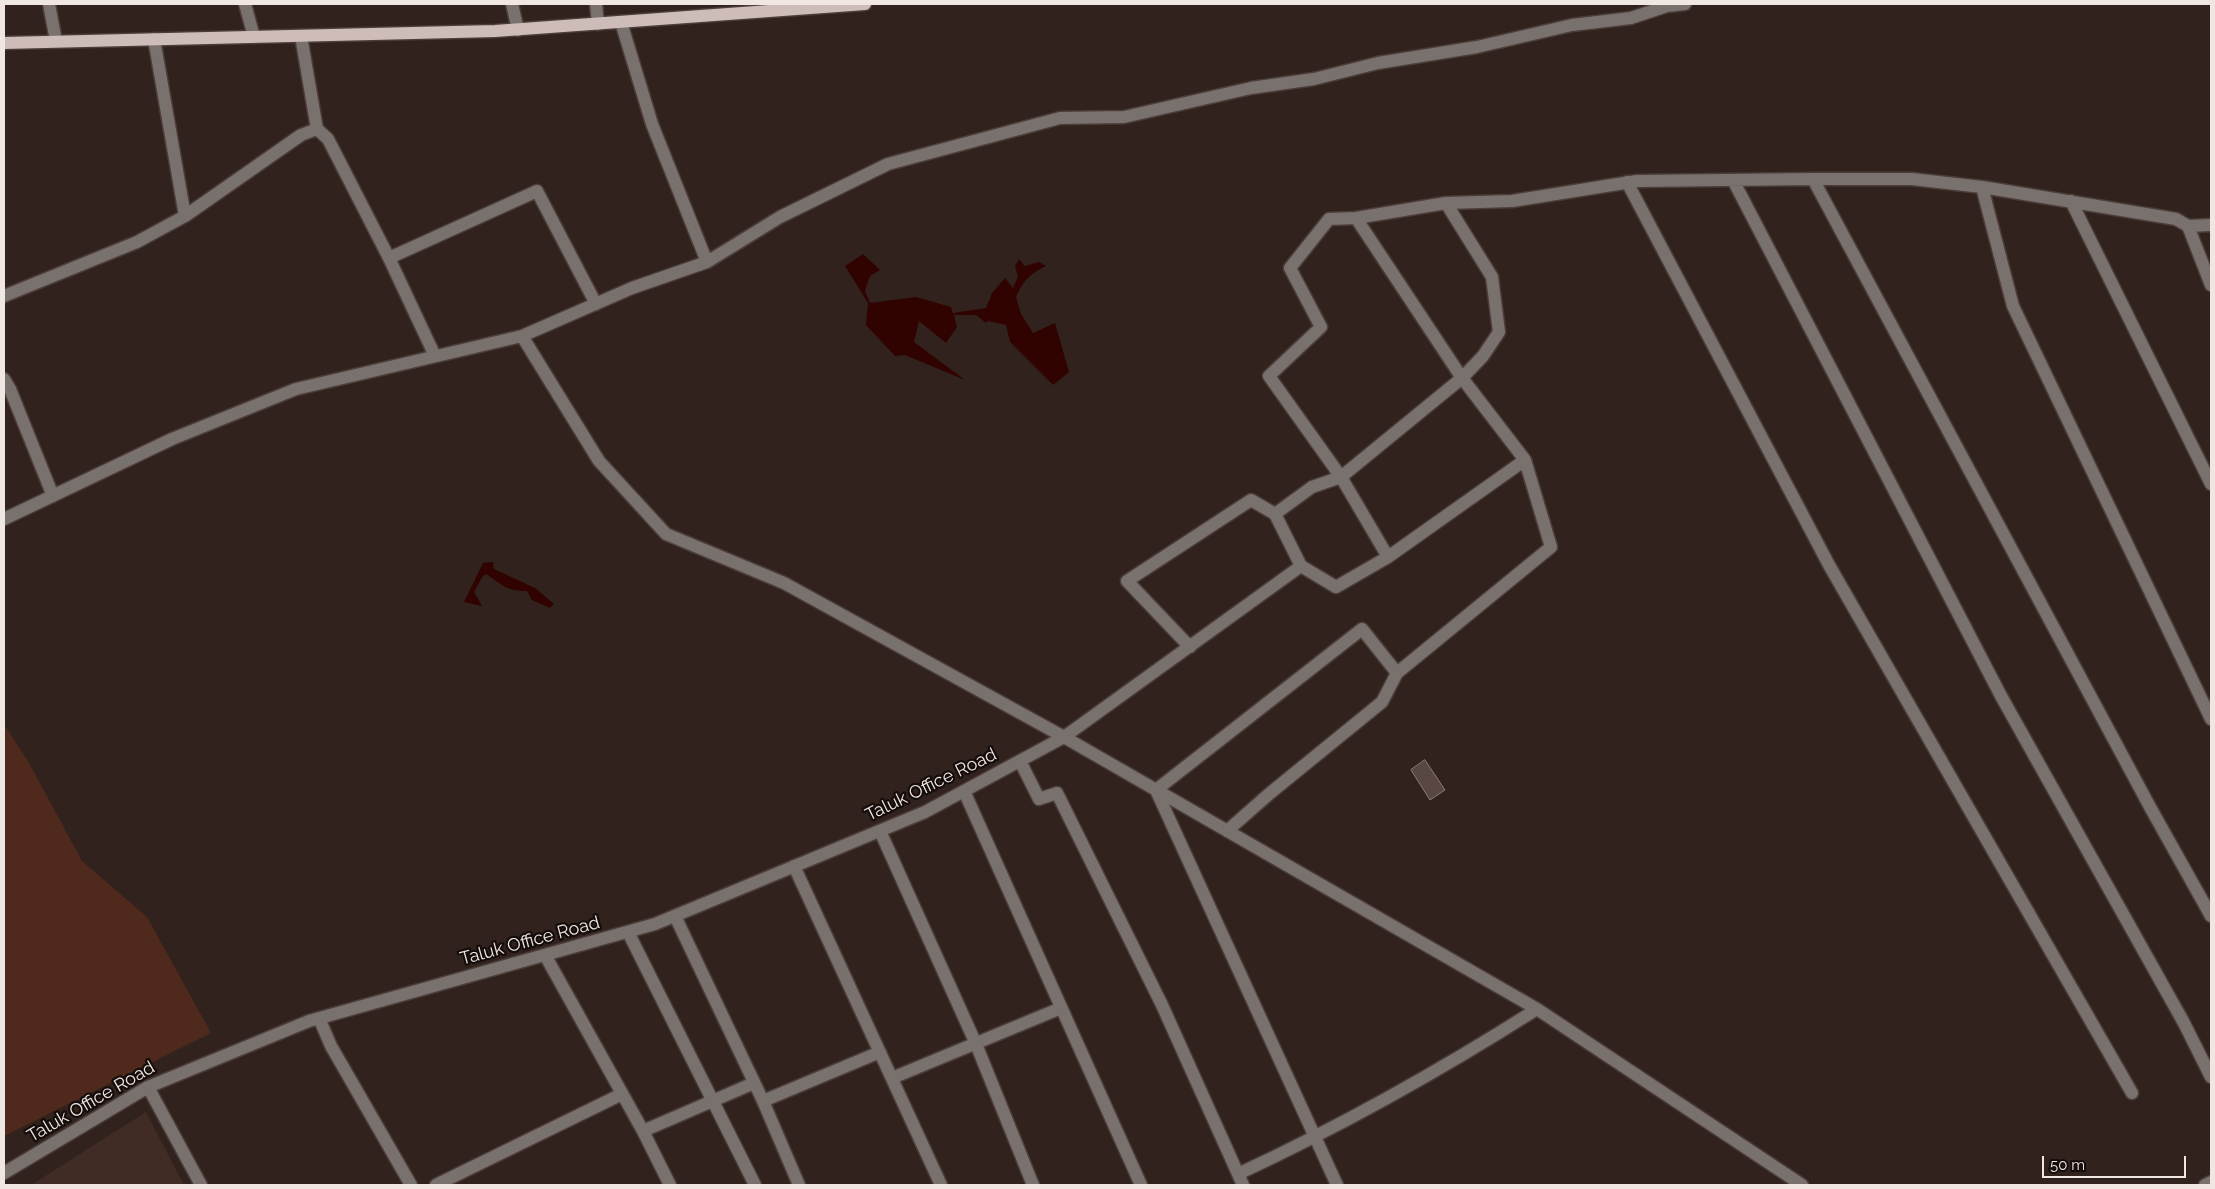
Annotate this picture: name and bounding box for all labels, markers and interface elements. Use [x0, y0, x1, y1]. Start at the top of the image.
street label: Taluk Office Road [862, 744, 1000, 826]
street label: Taluk Office Road [458, 912, 602, 970]
street label: Taluk Office Road [23, 1057, 159, 1147]
scale bar [2045, 1146, 2189, 1178]
text: 50 m [2050, 1156, 2085, 1174]

